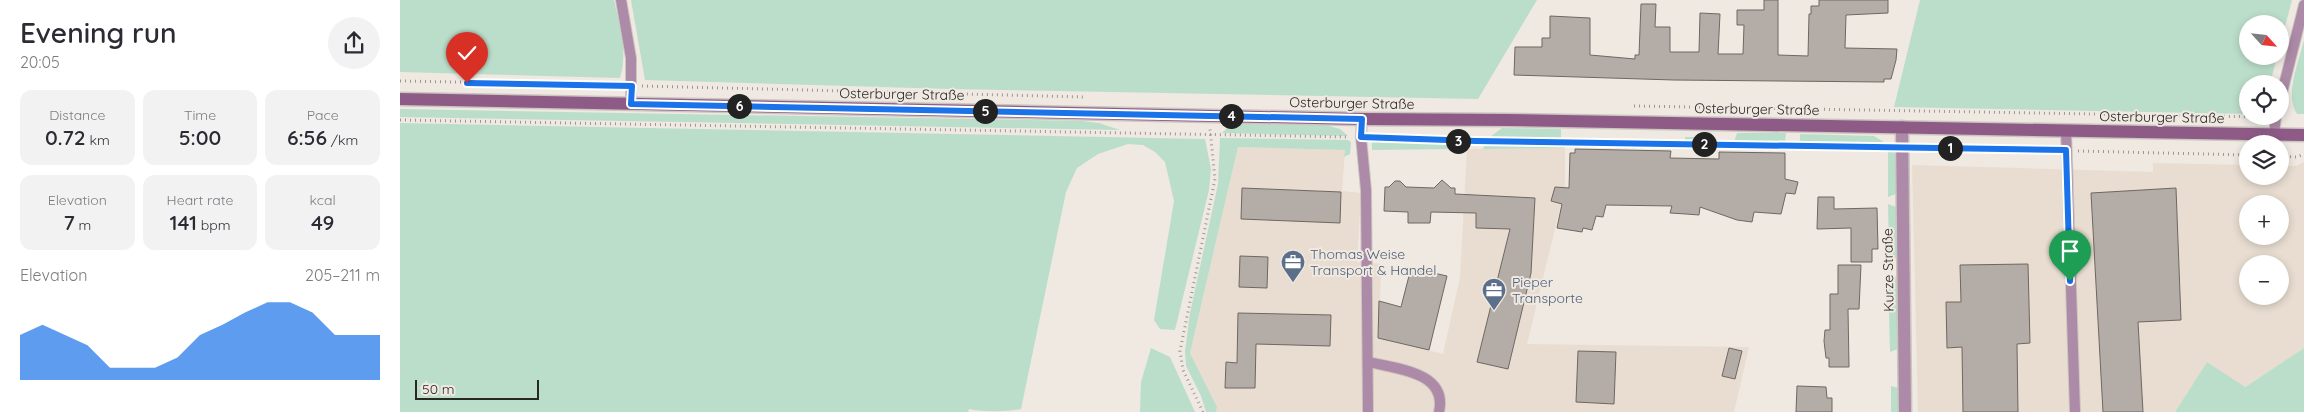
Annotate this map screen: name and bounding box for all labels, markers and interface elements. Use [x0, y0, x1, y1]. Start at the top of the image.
text: Evening run [20, 15, 177, 50]
north arrow [2239, 15, 2289, 65]
map controls [2239, 15, 2289, 305]
button: share [328, 17, 380, 69]
pin [446, 32, 488, 83]
icon: check [453, 39, 481, 67]
text: 20:05 [20, 52, 60, 72]
button: locate [2239, 75, 2289, 125]
street label: Osterburger Straße [839, 84, 965, 104]
street label: Osterburger Straße [1289, 93, 1415, 113]
pin: 6 [726, 94, 752, 118]
text: 6 [736, 97, 743, 115]
pin: 5 [972, 98, 998, 124]
street label: Osterburger Straße [1694, 99, 1820, 119]
text: 5 [981, 102, 990, 120]
pin: 4 [1218, 104, 1244, 128]
text: Distance [49, 106, 105, 124]
text: Time [184, 106, 216, 124]
text: Pace [307, 106, 339, 124]
text: 4 [1227, 107, 1236, 125]
street label: Osterburger Straße [2099, 107, 2225, 127]
text: 0.72 [45, 124, 86, 150]
text: 5:00 [179, 124, 221, 150]
text: 6:56 [287, 124, 327, 150]
pin: 3 [1446, 128, 1470, 154]
text: km [86, 131, 110, 149]
text: /km [327, 131, 358, 149]
text: 3 [1455, 132, 1462, 150]
pin: 2 [1692, 132, 1716, 156]
text: 2 [1701, 135, 1708, 153]
button: layers [2239, 135, 2289, 185]
pin: 1 [1938, 136, 1962, 160]
text: 1 [1948, 139, 1953, 157]
text: Elevation [48, 191, 107, 209]
text: Heart rate [167, 191, 233, 209]
text: kcal [310, 191, 336, 209]
button: + [2239, 195, 2289, 245]
text: 7 [63, 209, 75, 235]
text: 141 [169, 209, 197, 235]
text: 49 [311, 209, 334, 235]
text: m [75, 216, 91, 234]
text: bpm [197, 216, 230, 234]
street label: Kurze Straße [1878, 228, 1898, 312]
pin [2049, 230, 2091, 281]
icon: arrive [2056, 237, 2084, 265]
place label: Thomas Weise Transport & Handel [1310, 245, 1436, 279]
office icon: Thomas Weise Transport & Handel [1280, 249, 1306, 283]
button: − [2239, 255, 2289, 305]
text: Elevation [20, 265, 87, 285]
text: 205–211 m [305, 265, 380, 285]
place label: Pieper Transporte [1512, 273, 1583, 307]
office icon: Pieper Transporte [1481, 277, 1507, 311]
scale bar [415, 377, 539, 400]
text: 50 m [422, 380, 455, 398]

